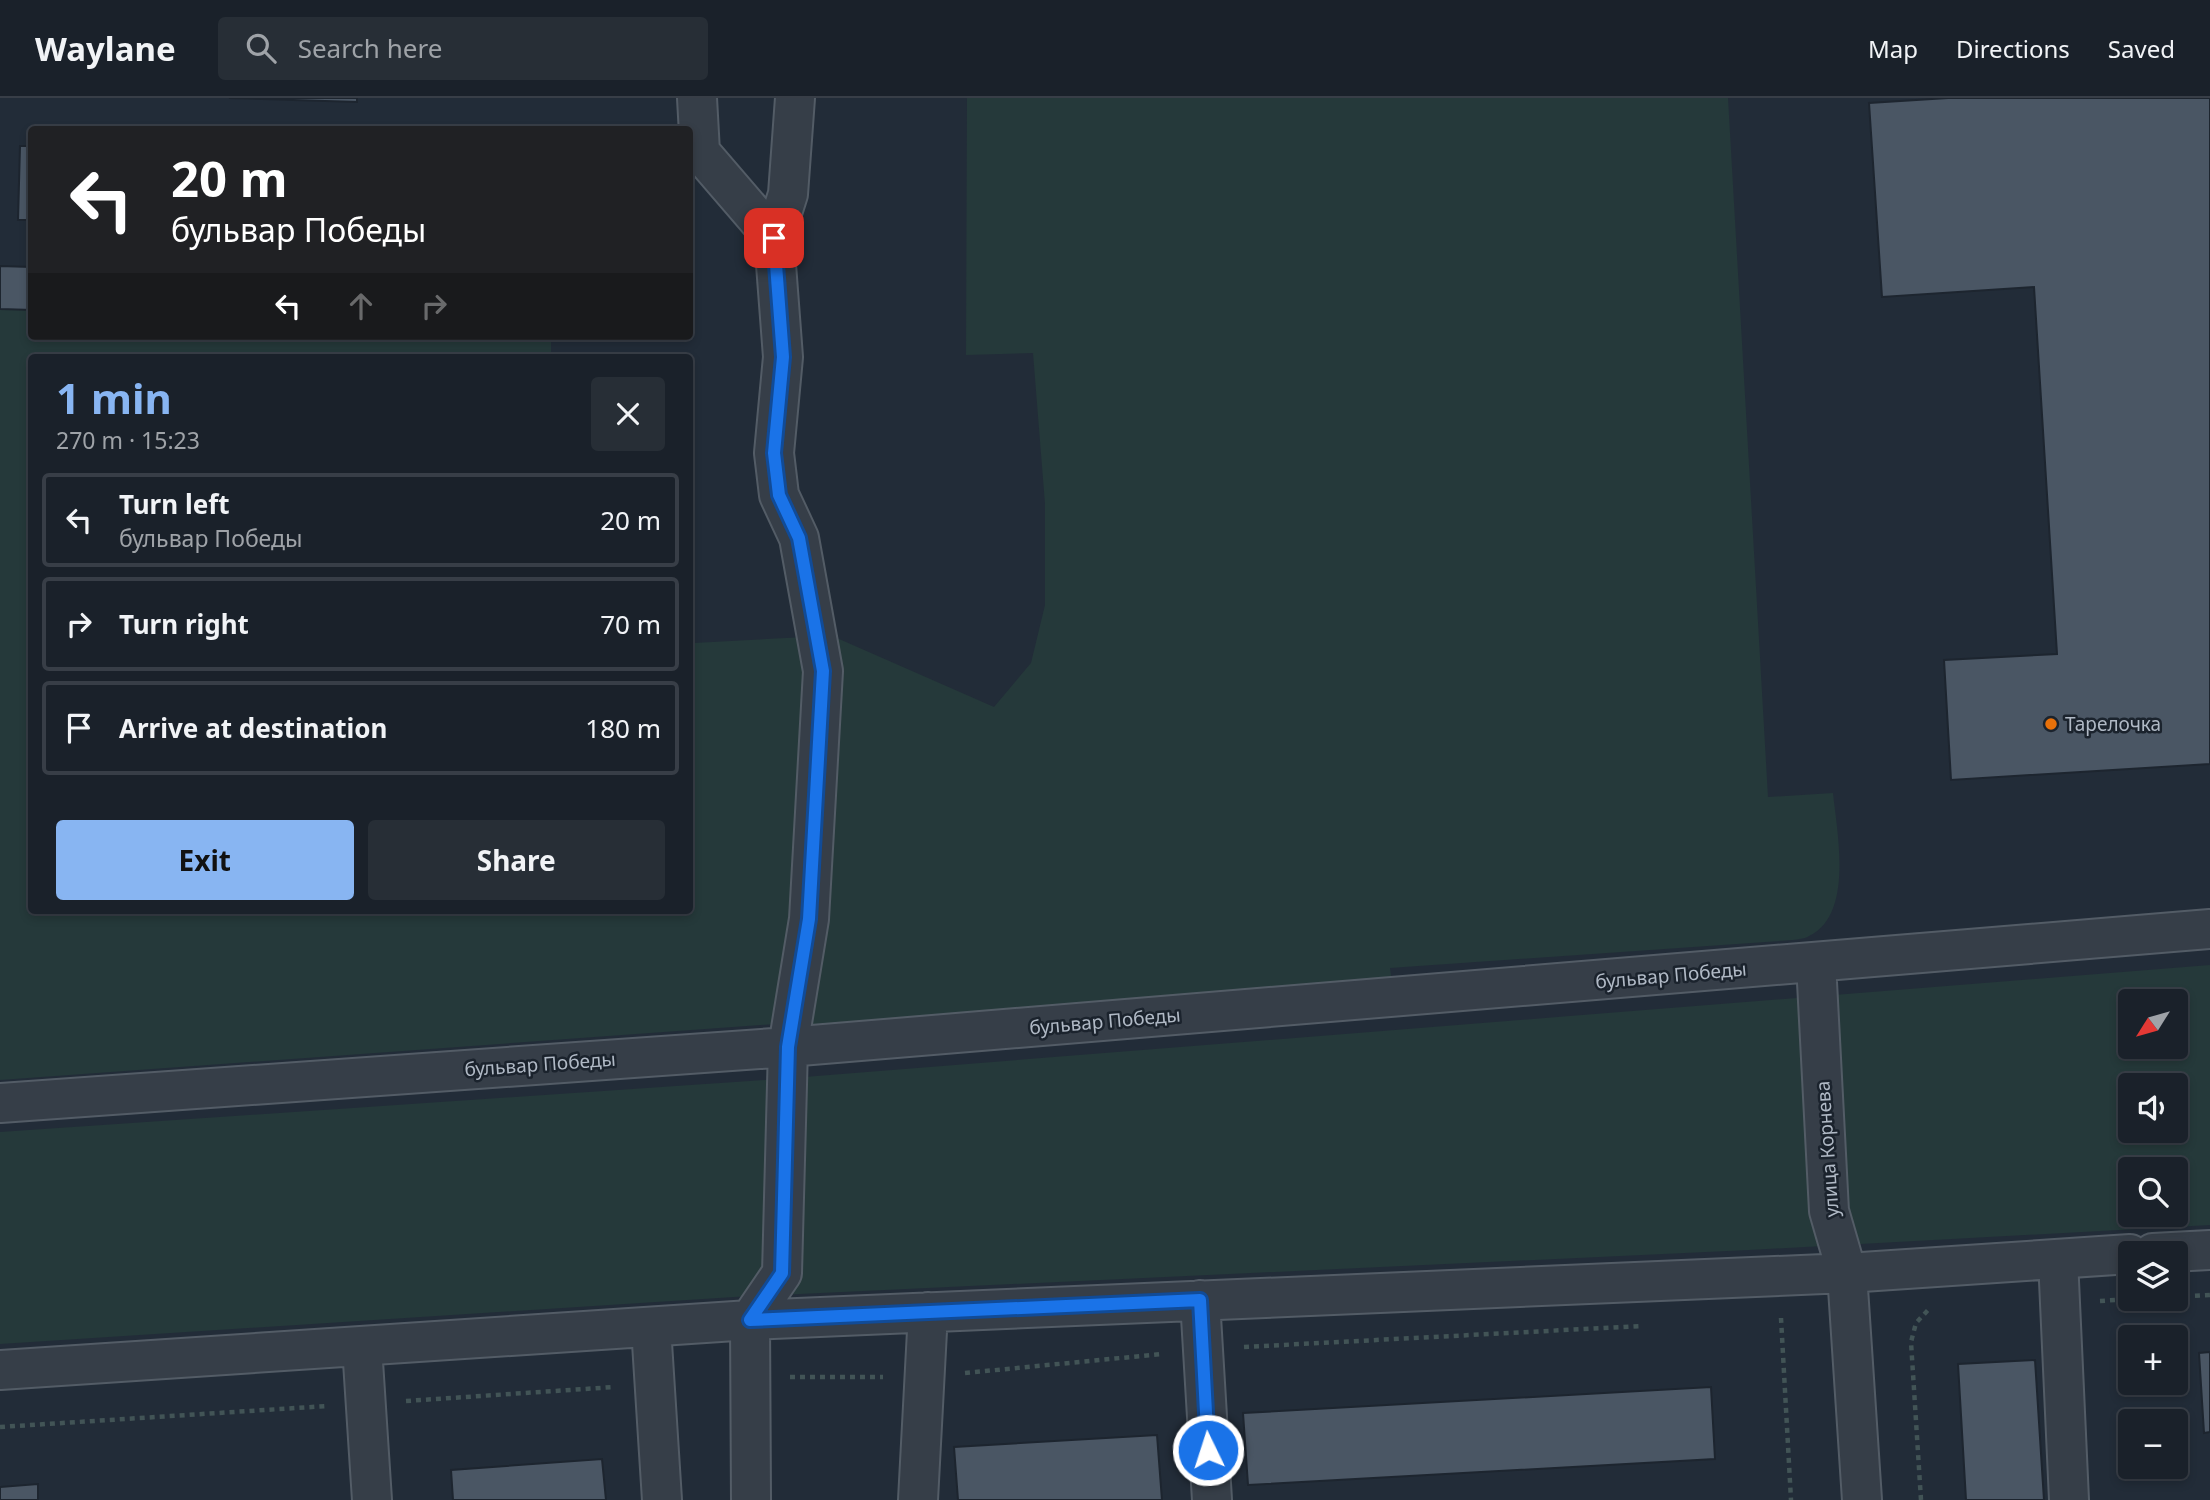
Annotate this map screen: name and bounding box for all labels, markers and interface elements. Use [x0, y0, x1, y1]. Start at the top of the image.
search box [218, 17, 708, 80]
text: Waylane [35, 26, 176, 71]
icon: search [242, 29, 280, 67]
text: Search here [298, 30, 442, 66]
text: Map [1868, 32, 1918, 65]
text: Directions [1956, 32, 2070, 65]
text: Saved [2108, 32, 2175, 65]
text: 20 m [171, 145, 288, 211]
icon: left [56, 154, 147, 245]
text: бульвар Победы [171, 208, 426, 251]
pin [744, 208, 804, 268]
icon: arrive [755, 219, 793, 257]
icon: left [269, 287, 307, 325]
icon: ahead [342, 287, 380, 325]
icon: right [415, 287, 453, 325]
text: 1 min [56, 369, 172, 426]
button: close [591, 377, 665, 451]
text: 270 m · 15:23 [56, 424, 200, 456]
text: Turn left [119, 486, 230, 522]
icon: left [60, 501, 98, 539]
text: 20 m [600, 502, 661, 538]
text: бульвар Победы [119, 522, 302, 554]
icon: right [60, 605, 98, 643]
text: Turn right [119, 606, 249, 642]
text: 70 m [600, 606, 661, 642]
icon: arrive [60, 709, 98, 747]
text: Arrive at destination [119, 710, 388, 746]
text: 180 m [585, 710, 661, 746]
place label: Тарелочка [2065, 711, 2161, 737]
marker: Тарелочка [2043, 716, 2059, 732]
button: Exit [56, 820, 354, 900]
button: Share [368, 820, 665, 900]
street label: бульвар Победы [1594, 955, 1748, 995]
north arrow [2118, 989, 2188, 1059]
map controls [2118, 989, 2188, 1479]
street label: бульвар Победы [1028, 1001, 1182, 1041]
street label: бульвар Победы [463, 1046, 617, 1082]
button: sound [2118, 1073, 2188, 1143]
street label: улица Корнева [1809, 1080, 1845, 1218]
button: search [2118, 1157, 2188, 1227]
button: layers [2118, 1241, 2188, 1311]
button: + [2118, 1325, 2188, 1395]
button: − [2118, 1409, 2188, 1479]
position arrow [1171, 1413, 1245, 1487]

